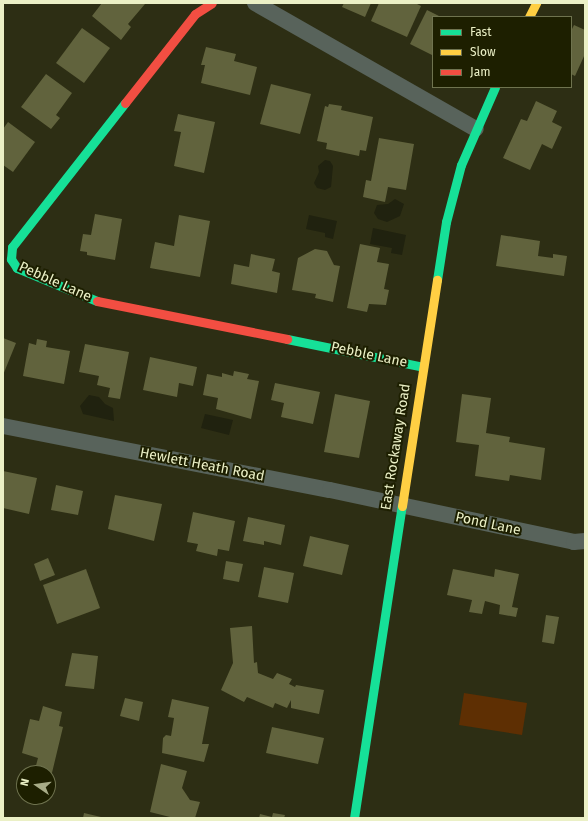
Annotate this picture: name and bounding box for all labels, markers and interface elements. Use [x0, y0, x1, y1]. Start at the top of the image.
legend [432, 16, 572, 88]
text: Fast [470, 25, 492, 39]
text: Slow [470, 45, 496, 59]
text: Jam [470, 65, 490, 79]
street label: Pebble Lane [16, 259, 94, 305]
street label: Pebble Lane [329, 339, 409, 371]
street label: East Rockaway Road [378, 383, 414, 511]
street label: Hewlett Heath Road [138, 445, 266, 485]
street label: Pond Lane [454, 509, 522, 539]
north arrow [16, 765, 56, 805]
text: N [18, 777, 32, 787]

